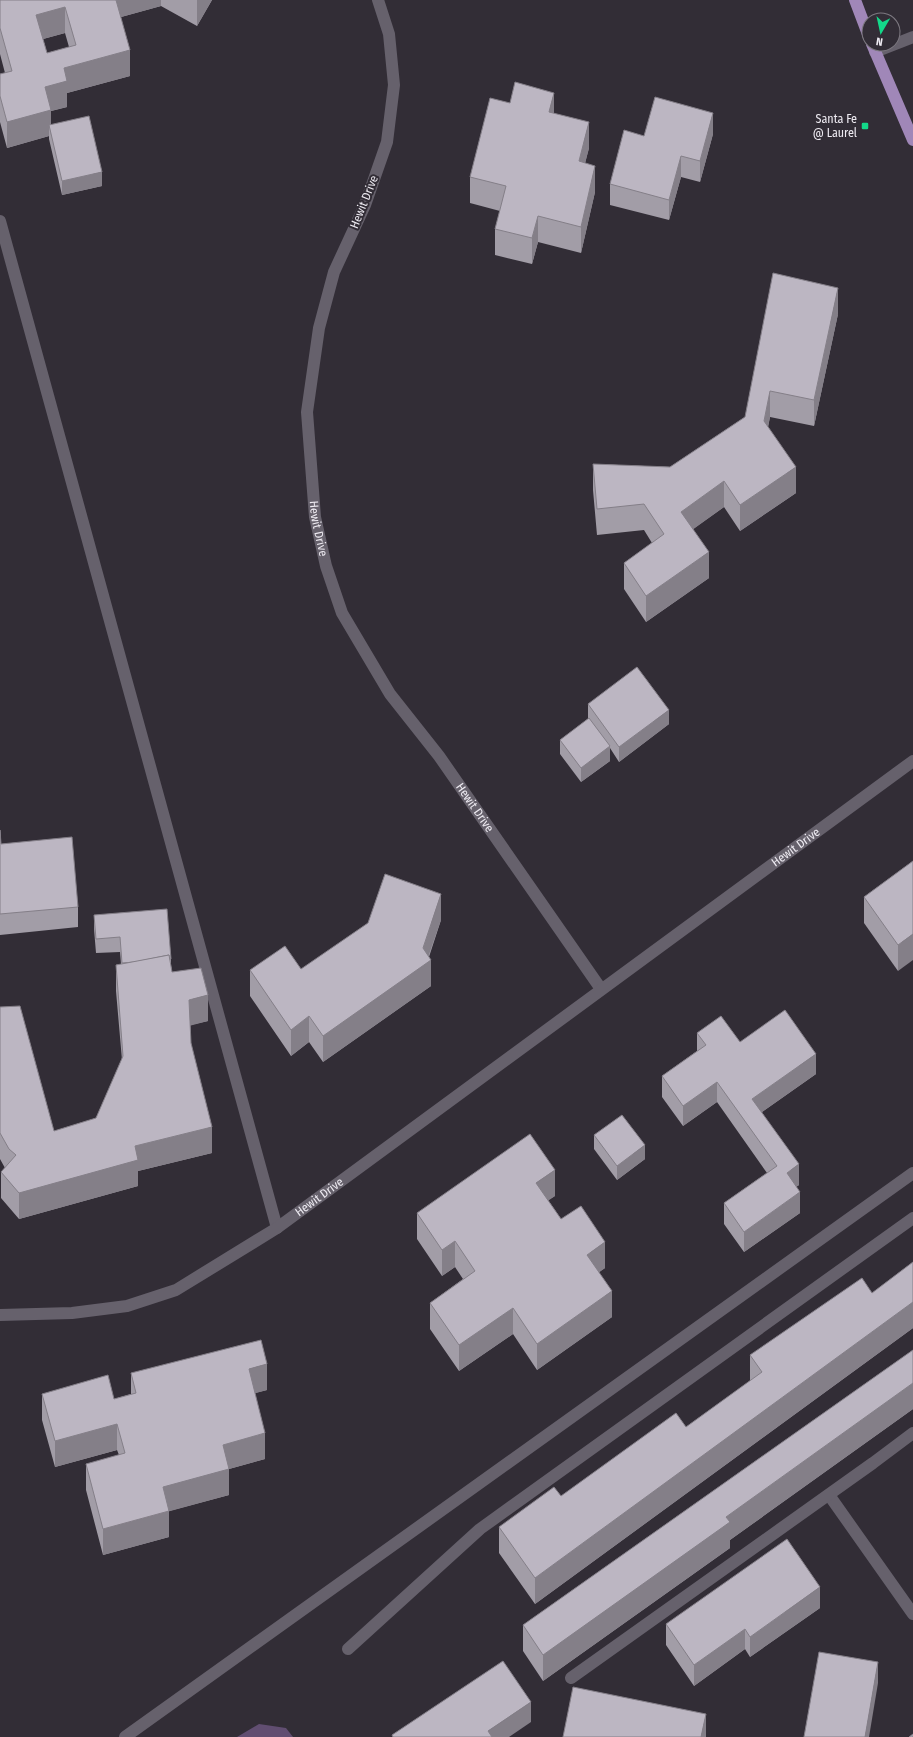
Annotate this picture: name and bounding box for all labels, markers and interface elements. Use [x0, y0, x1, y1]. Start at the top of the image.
north arrow [861, 12, 901, 52]
text: N [875, 34, 884, 48]
place label: Santa Fe @ Laurel [813, 112, 857, 140]
marker: Santa Fe @ Laurel [860, 121, 870, 131]
street label: Hewit Drive [347, 173, 381, 231]
street label: Hewit Drive [307, 500, 331, 558]
street label: Hewit Drive [453, 780, 497, 835]
street label: Hewit Drive [769, 825, 823, 869]
street label: Hewit Drive [292, 1175, 346, 1219]

